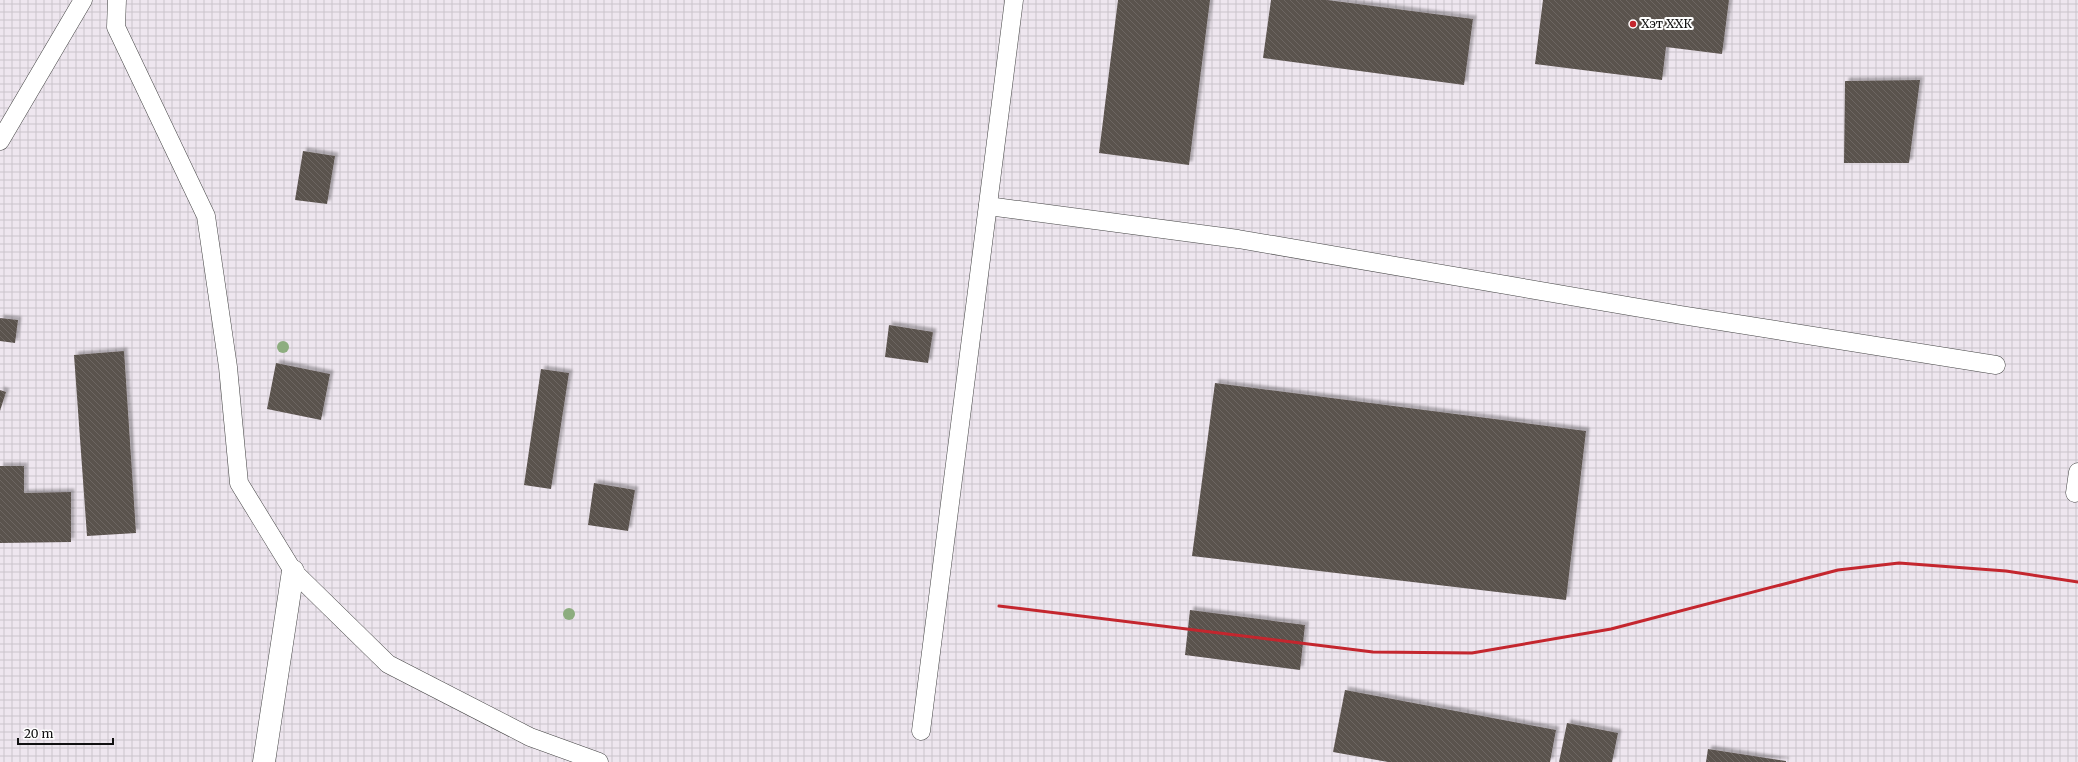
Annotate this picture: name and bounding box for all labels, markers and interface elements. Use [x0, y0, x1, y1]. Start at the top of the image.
place label: Хэт ХХК [1641, 16, 1693, 31]
marker: Хэт ХХК [1628, 19, 1638, 29]
scale bar [18, 720, 113, 746]
text: 20 m [24, 726, 53, 741]

